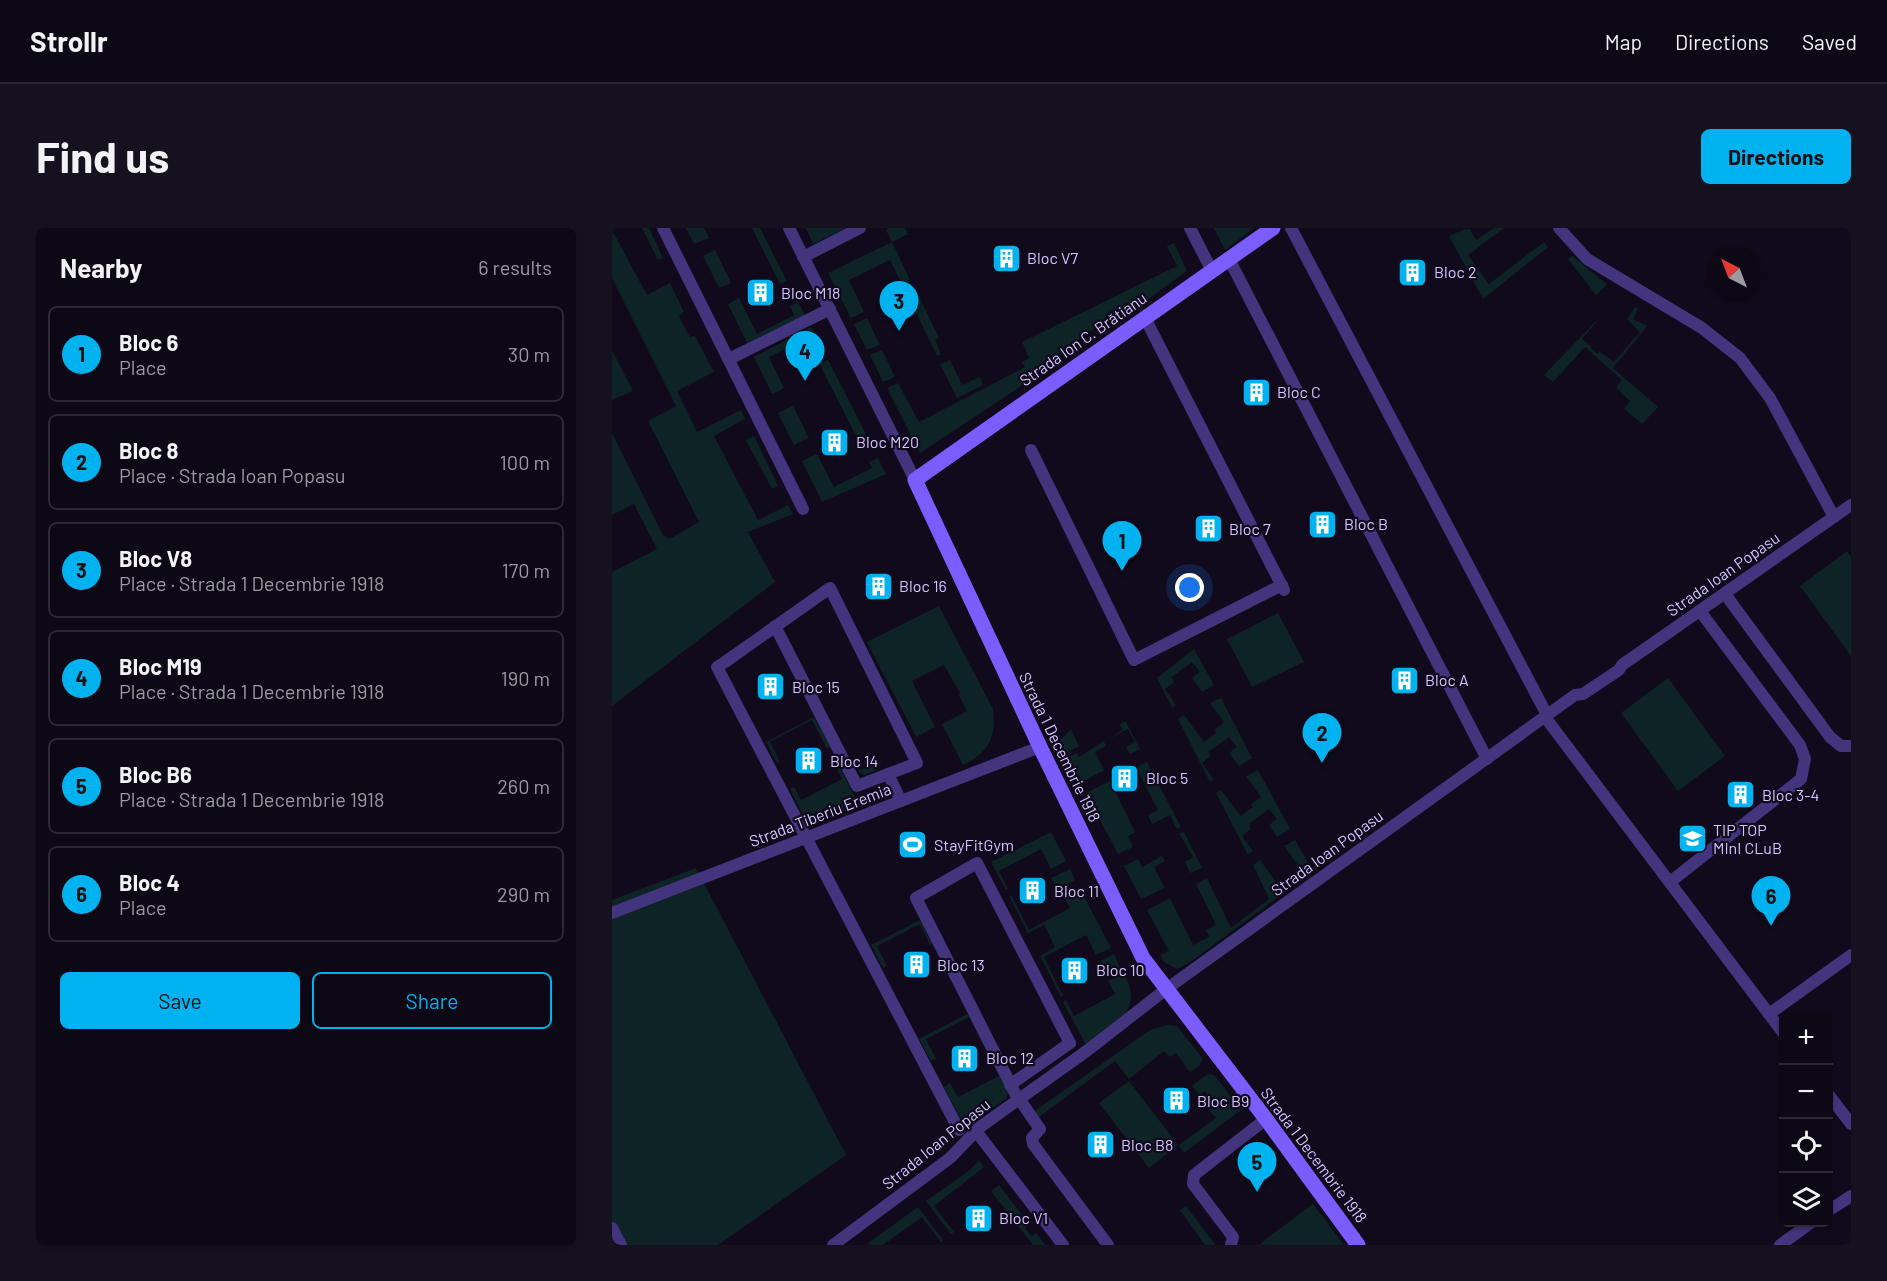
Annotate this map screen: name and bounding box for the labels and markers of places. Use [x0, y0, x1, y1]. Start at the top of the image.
building icon: Bloc V7 [990, 242, 1022, 274]
place label: Bloc V7 [1027, 248, 1078, 267]
building icon: Bloc 2 [1397, 256, 1429, 288]
place label: Bloc 2 [1434, 262, 1477, 281]
building icon: Bloc M18 [744, 277, 776, 309]
pin: 3 [880, 282, 918, 331]
place label: Bloc M18 [781, 283, 840, 302]
pin: 4 [786, 332, 824, 381]
building icon: Bloc C [1240, 376, 1272, 408]
place label: Bloc C [1277, 382, 1321, 401]
building icon: Bloc M20 [819, 426, 851, 458]
place label: Bloc M20 [856, 432, 919, 451]
building icon: Bloc B [1307, 508, 1339, 540]
building icon: Bloc 7 [1192, 513, 1224, 545]
place label: Bloc B [1344, 514, 1388, 533]
place label: Bloc 7 [1229, 519, 1271, 538]
pin: 1 [1102, 522, 1142, 571]
building icon: Bloc 16 [862, 570, 894, 602]
place label: Bloc 16 [899, 576, 947, 595]
building icon: Bloc A [1388, 664, 1420, 696]
place label: Bloc A [1425, 670, 1469, 689]
building icon: Bloc 15 [755, 671, 787, 703]
place label: Bloc 15 [792, 677, 840, 696]
pin: 2 [1302, 714, 1342, 763]
building icon: Bloc 14 [793, 745, 825, 777]
place label: Bloc 14 [830, 751, 878, 770]
building icon: Bloc 5 [1109, 762, 1141, 794]
place label: Bloc 5 [1146, 768, 1188, 787]
building icon: Bloc 3-4 [1725, 779, 1757, 811]
place label: Bloc 3-4 [1762, 785, 1819, 804]
place label: TIP TOP MInI CLuB [1713, 820, 1782, 857]
school or university icon: TIP TOP MInI CLuB [1676, 823, 1708, 855]
sports icon: StayFitGym [897, 829, 929, 861]
place label: StayFitGym [934, 835, 1014, 854]
building icon: Bloc 11 [1017, 875, 1049, 907]
pin: 6 [1752, 876, 1790, 926]
place label: Bloc 11 [1054, 881, 1099, 900]
building icon: Bloc 13 [900, 949, 932, 981]
building icon: Bloc 10 [1059, 954, 1091, 986]
place label: Bloc 13 [937, 955, 985, 974]
place label: Bloc 10 [1096, 960, 1145, 979]
building icon: Bloc 12 [949, 1042, 981, 1074]
place label: Bloc 12 [986, 1048, 1034, 1067]
building icon: Bloc B9 [1160, 1085, 1192, 1117]
place label: Bloc B9 [1197, 1091, 1249, 1110]
building icon: Bloc B8 [1084, 1129, 1116, 1161]
place label: Bloc B8 [1121, 1135, 1173, 1154]
pin: 5 [1238, 1142, 1276, 1192]
building icon: Bloc V1 [962, 1202, 994, 1234]
place label: Bloc V1 [999, 1208, 1048, 1227]

